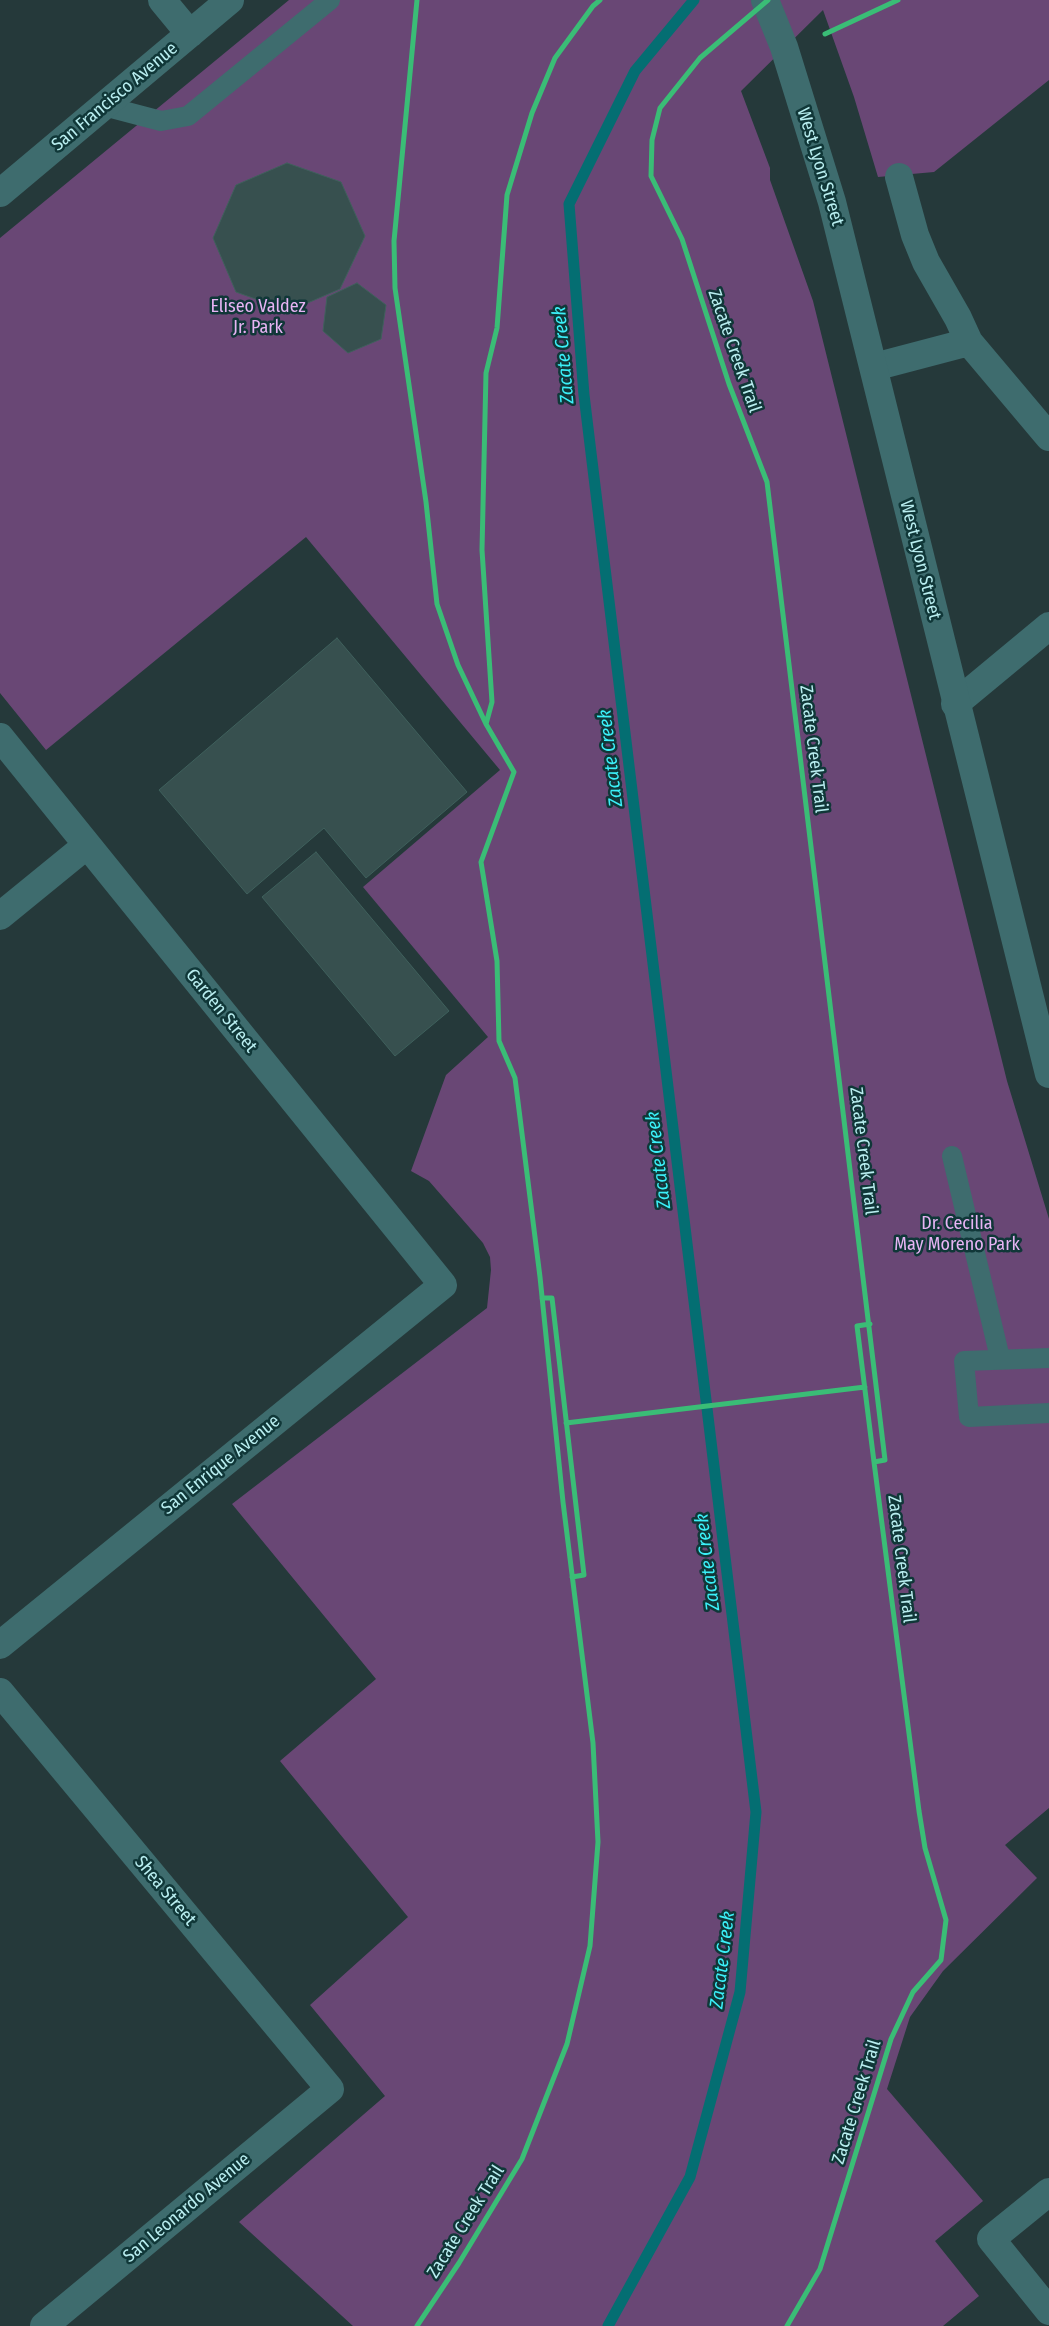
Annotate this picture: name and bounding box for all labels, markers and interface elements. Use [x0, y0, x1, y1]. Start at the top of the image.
street label: San Francisco Avenue [48, 38, 182, 156]
street label: West Lyon Street [792, 105, 848, 229]
street label: Zacate Creek Trail [703, 287, 765, 415]
park label: Eliseo Valdez Jr. Park [210, 296, 306, 338]
water label: Zacate Creek [548, 305, 580, 405]
street label: West Lyon Street [895, 498, 945, 622]
street label: Zacate Creek Trail [794, 684, 832, 814]
water label: Zacate Creek [594, 708, 628, 808]
street label: Garden Street [181, 965, 261, 1057]
street label: Zacate Creek Trail [844, 1086, 882, 1216]
water label: Zacate Creek [642, 1110, 676, 1210]
park label: Dr. Cecilia May Moreno Park [894, 1213, 1020, 1256]
street label: San Enrique Avenue [157, 1411, 285, 1519]
street label: Zacate Creek Trail [882, 1494, 920, 1624]
water label: Zacate Creek [691, 1512, 725, 1612]
street label: Shea Street [130, 1852, 200, 1930]
water label: Zacate Creek [706, 1910, 740, 2010]
street label: Zacate Creek Trail [828, 2037, 886, 2167]
street label: San Leonardo Avenue [119, 2149, 255, 2267]
street label: Zacate Creek Trail [423, 2162, 509, 2282]

